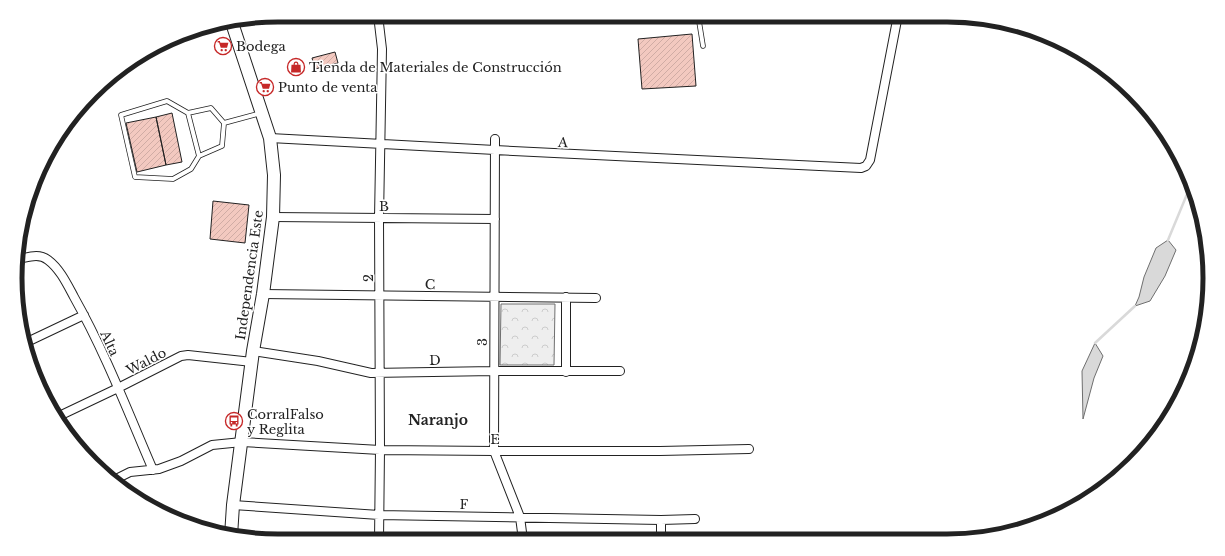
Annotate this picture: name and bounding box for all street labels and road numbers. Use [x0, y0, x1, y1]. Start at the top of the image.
street label: A [557, 134, 569, 151]
street label: B [379, 198, 389, 215]
street label: Independencia Este [232, 209, 267, 341]
street label: 2 [360, 274, 377, 282]
street label: C [425, 276, 435, 293]
street label: Alta [96, 327, 123, 359]
street label: 3 [474, 338, 491, 346]
street label: Waldo [122, 344, 169, 379]
street label: D [429, 352, 441, 369]
street label: E [490, 431, 500, 448]
street label: F [459, 496, 469, 513]

